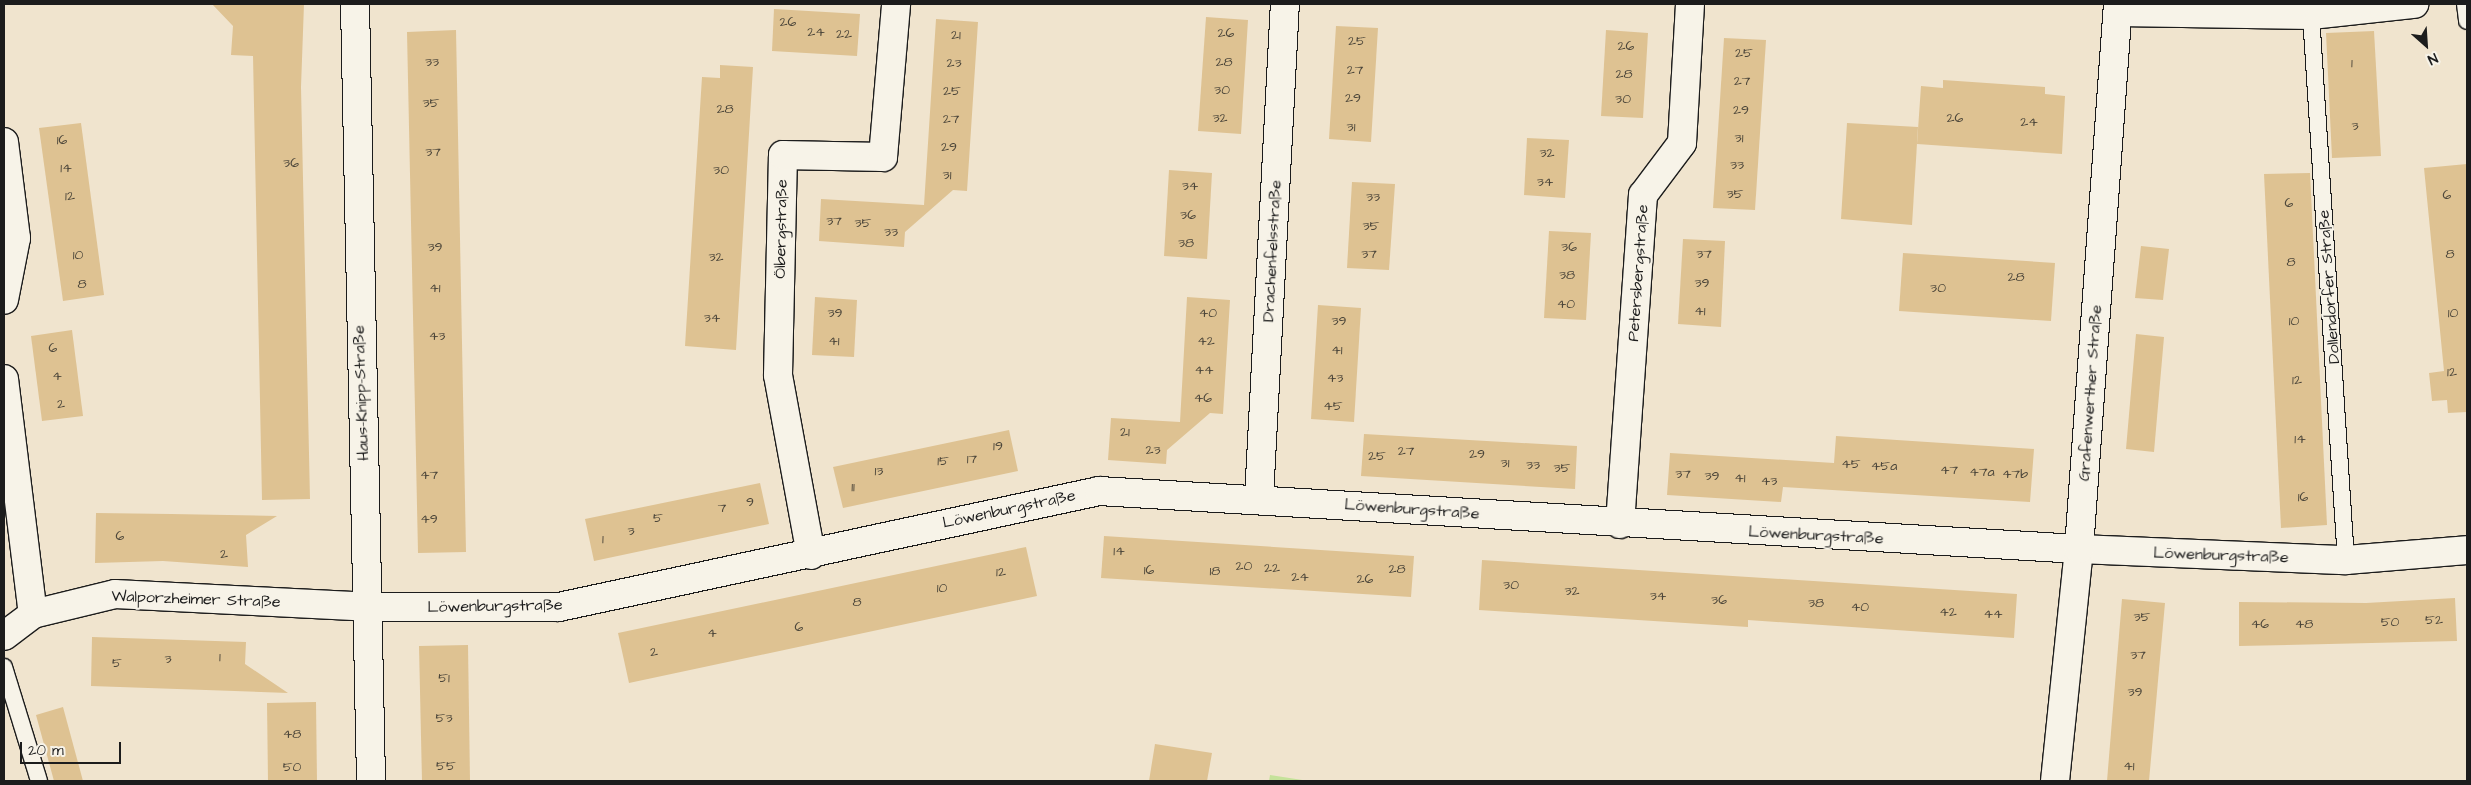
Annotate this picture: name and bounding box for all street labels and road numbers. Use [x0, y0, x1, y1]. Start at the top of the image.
street label: Ölbergstraße [771, 179, 791, 279]
street label: Drachenfelsstraße [1259, 179, 1285, 323]
street label: Petersbergstraße [1624, 204, 1652, 342]
street label: Dollendorfer Straße [2314, 209, 2344, 365]
street label: Grafenwerther Straße [2074, 304, 2106, 482]
street label: Haus-Knipp-Straße [349, 325, 373, 461]
street label: Löwenburgstraße [941, 486, 1077, 532]
street label: Löwenburgstraße [1344, 495, 1480, 523]
street label: Löwenburgstraße [1748, 522, 1884, 548]
street label: Löwenburgstraße [2153, 543, 2289, 567]
street label: Walporzheimer Straße [111, 586, 281, 612]
street label: Löwenburgstraße [427, 595, 563, 617]

